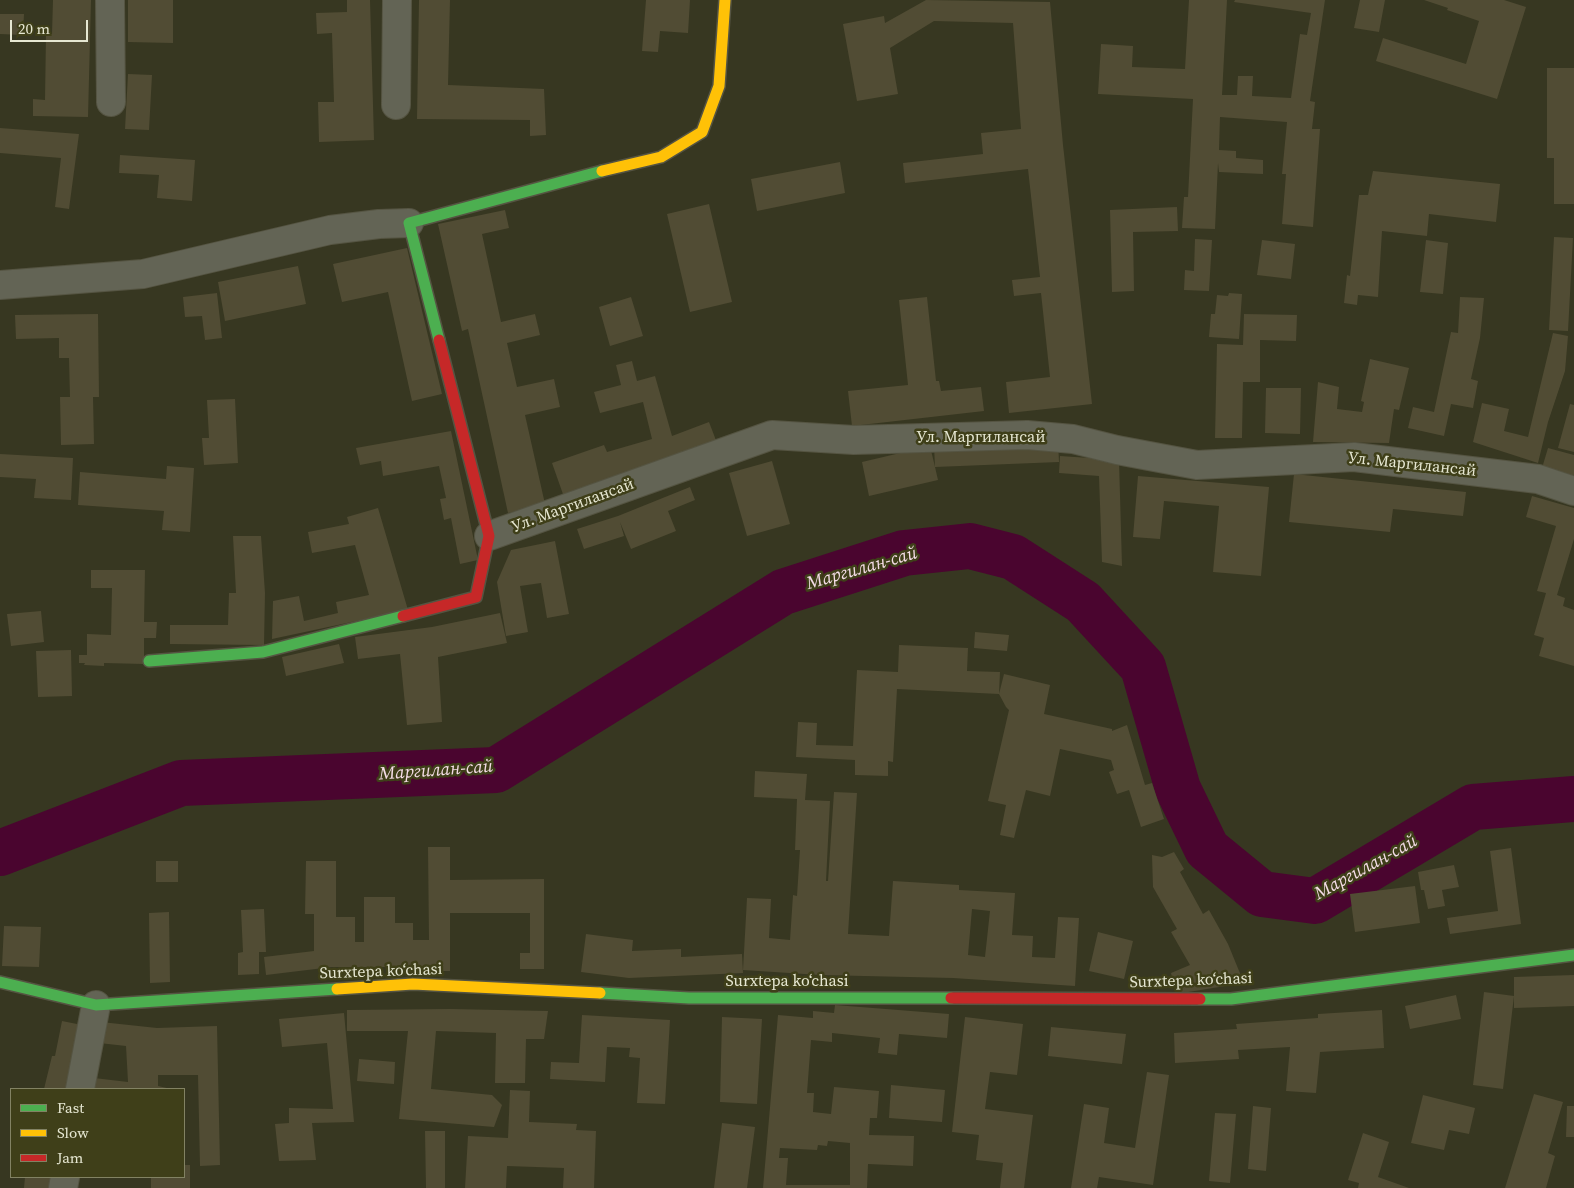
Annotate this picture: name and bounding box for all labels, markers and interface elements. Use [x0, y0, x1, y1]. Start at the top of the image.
scale bar [12, 10, 90, 42]
text: 20 m [18, 18, 50, 39]
street label: Ул. Маргилансай [917, 428, 1045, 448]
street label: Ул. Маргилансай [1347, 449, 1477, 481]
street label: Ул. Маргилансай [509, 475, 637, 537]
water label: Маргилан-сай [804, 543, 920, 595]
water label: Маргилан-сай [378, 756, 494, 786]
water label: Маргилан-сай [1311, 831, 1421, 905]
street label: Surxtepa koʻchasi [319, 960, 443, 984]
street label: Surxtepa koʻchasi [1129, 969, 1253, 993]
street label: Surxtepa koʻchasi [726, 972, 848, 992]
legend [10, 1088, 185, 1178]
text: Fast [57, 1097, 84, 1118]
text: Slow [57, 1122, 89, 1143]
text: Jam [57, 1147, 83, 1168]

